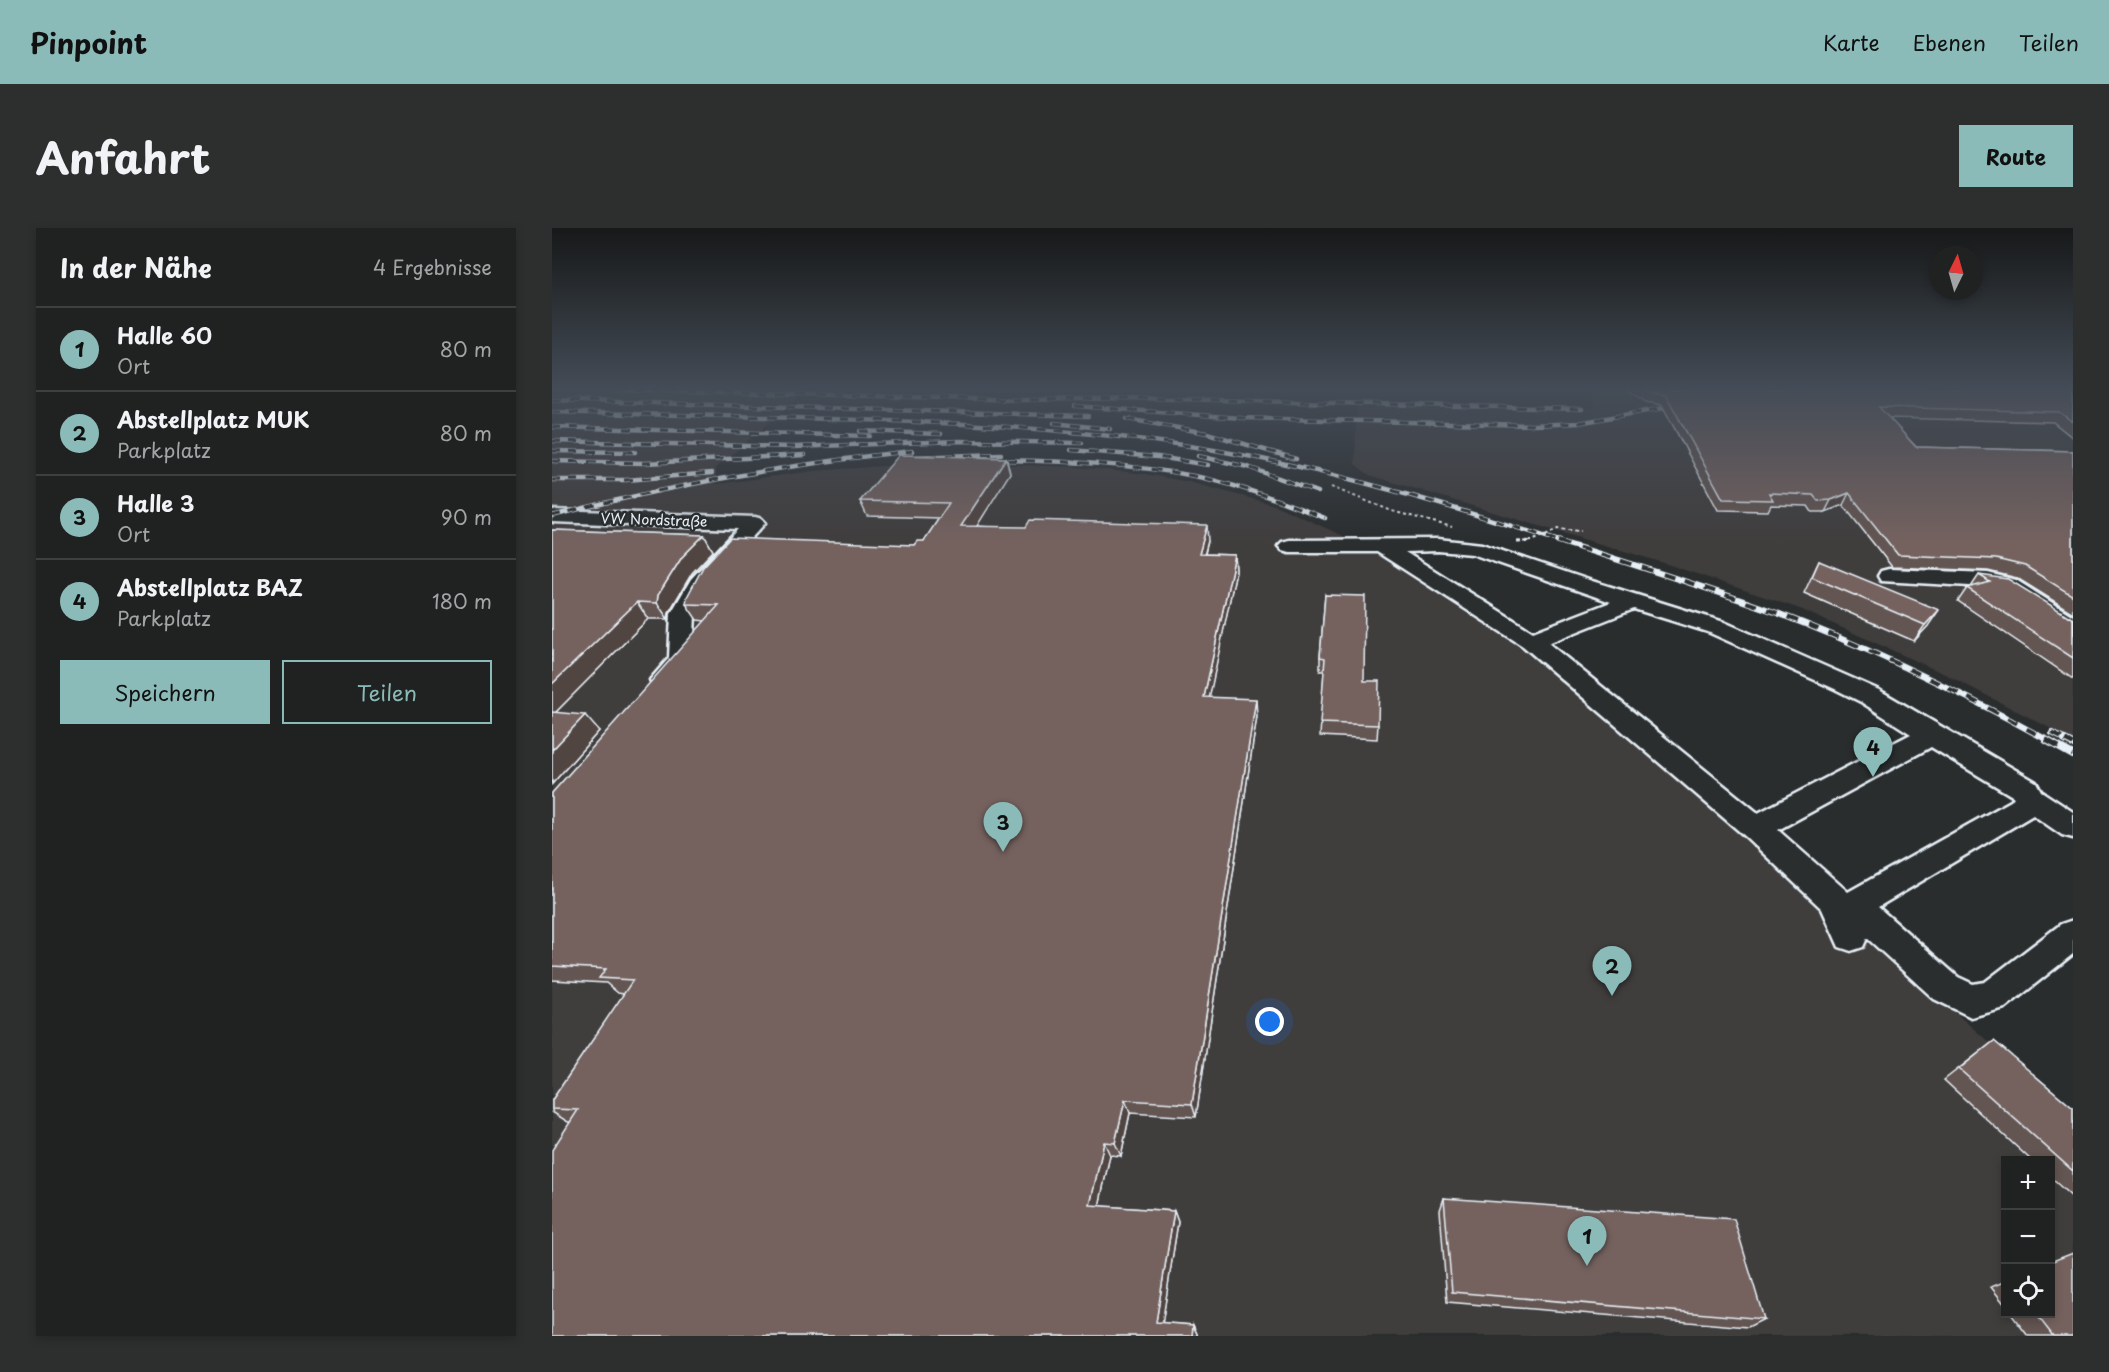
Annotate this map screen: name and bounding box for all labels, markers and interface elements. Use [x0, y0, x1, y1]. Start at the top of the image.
text: Pinpoint [30, 21, 147, 64]
text: Karte [1823, 26, 1880, 58]
text: Ebenen [1913, 26, 1986, 58]
text: Teilen [2019, 26, 2079, 58]
text: Anfahrt [36, 125, 210, 188]
button: Route [1959, 125, 2073, 187]
north arrow [1929, 246, 1983, 300]
text: In der Nähe [60, 248, 212, 287]
text: 4 Ergebnisse [373, 252, 492, 282]
text: Halle 60 [117, 318, 212, 351]
text: 1 [75, 334, 84, 364]
text: 80 m [440, 334, 492, 364]
text: Ort [117, 351, 150, 381]
text: Abstellplatz MUK [117, 402, 309, 435]
text: 2 [72, 418, 87, 448]
text: 80 m [440, 418, 492, 448]
text: Parkplatz [117, 435, 211, 465]
text: Halle 3 [117, 486, 194, 519]
text: 3 [73, 502, 86, 532]
text: 90 m [441, 502, 492, 532]
street label: VW Nordstraße [600, 507, 708, 532]
text: Ort [117, 519, 150, 549]
text: Abstellplatz BAZ [117, 570, 303, 603]
text: 4 [73, 586, 86, 616]
text: 180 m [432, 586, 492, 616]
text: Parkplatz [117, 603, 211, 633]
button: Speichern [60, 660, 270, 724]
button: Teilen [282, 660, 492, 724]
pin: 4 [1854, 728, 1892, 777]
pin: 3 [984, 802, 1022, 852]
pin: 2 [1592, 946, 1632, 996]
your location [1255, 1007, 1284, 1036]
map controls [2001, 1156, 2055, 1318]
button: + [2001, 1156, 2055, 1210]
button: − [2001, 1210, 2055, 1264]
pin: 1 [1568, 1216, 1606, 1266]
button: locate [2001, 1264, 2055, 1318]

